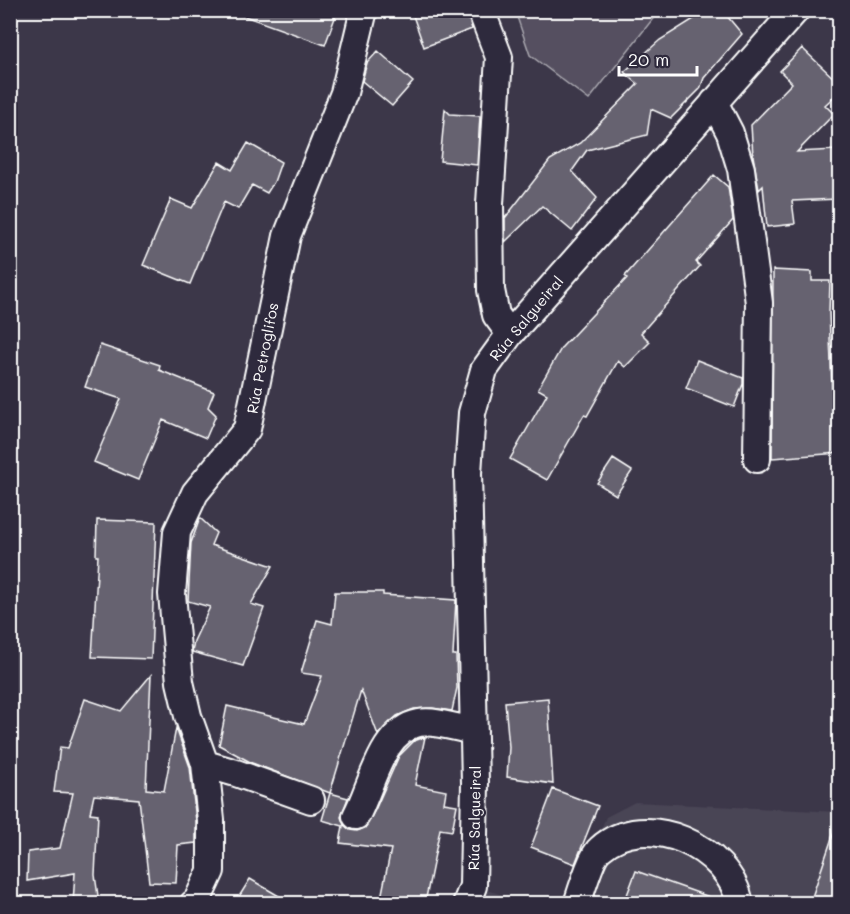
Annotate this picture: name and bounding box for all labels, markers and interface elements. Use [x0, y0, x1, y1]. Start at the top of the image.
scale bar [619, 39, 697, 77]
text: 20 m [628, 47, 669, 71]
street label: Rúa Salgueiral [485, 271, 567, 365]
street label: Rúa Petroglifos [241, 301, 283, 415]
street label: Rúa Salgueiral [463, 765, 485, 871]

